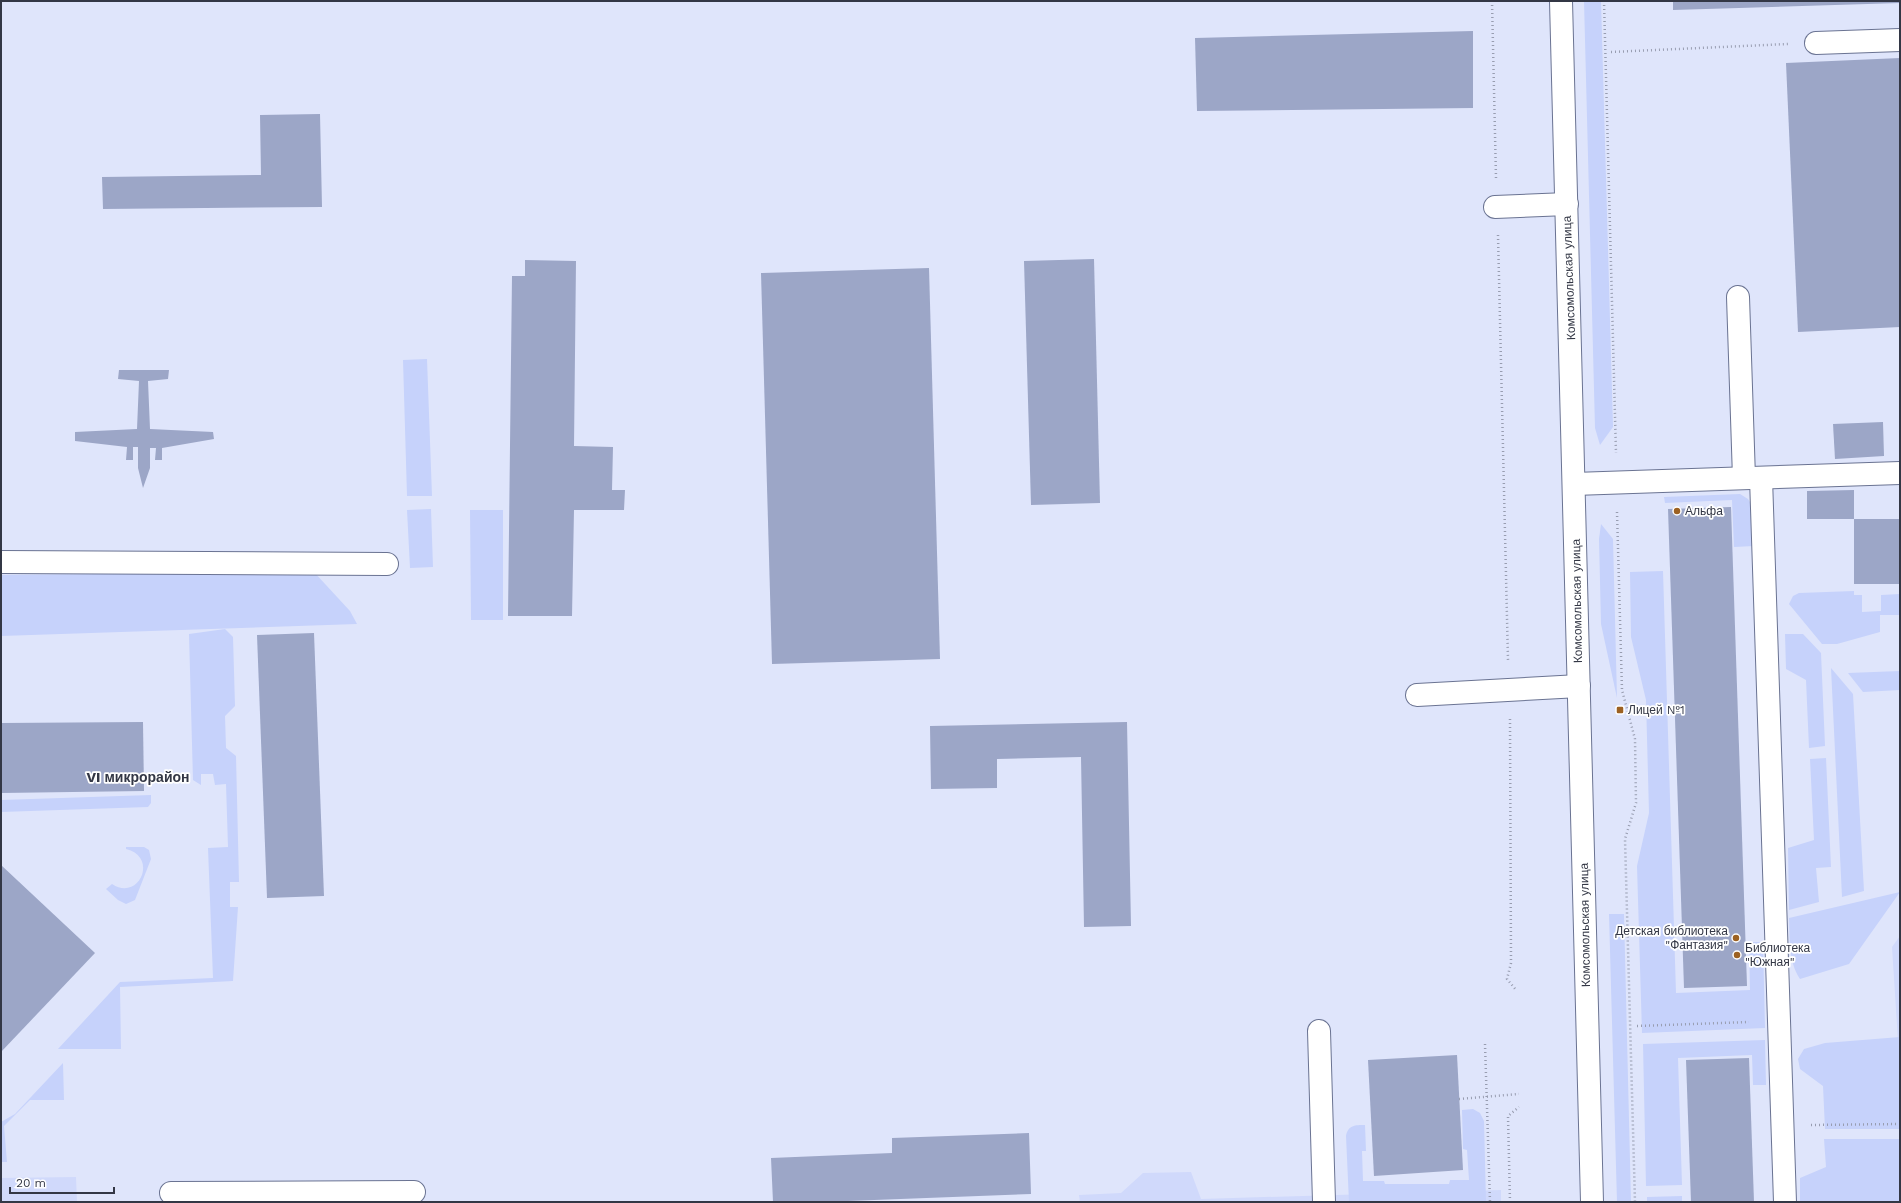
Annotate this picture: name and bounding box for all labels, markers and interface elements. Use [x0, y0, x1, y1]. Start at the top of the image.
street label: Комсомольская улица [1560, 215, 1578, 340]
place label: Альфа [1685, 504, 1723, 518]
marker: Альфа [1672, 506, 1682, 516]
street label: Комсомольская улица [1569, 538, 1585, 663]
place label: Лицей №1 [1628, 703, 1685, 717]
marker: Лицей №1 [1615, 705, 1625, 715]
district label: VI микрорайон [86, 769, 190, 785]
street label: Комсомольская улица [1577, 862, 1593, 987]
place label: Детская библиотека "Фантазия" [1615, 924, 1728, 952]
marker: Детская библиотека "Фантазия" [1731, 933, 1741, 943]
place label: Библиотека "Южная" [1745, 941, 1811, 969]
marker: Библиотека "Южная" [1732, 950, 1742, 960]
scale bar [10, 1169, 114, 1195]
text: 20 m [16, 1176, 46, 1190]

